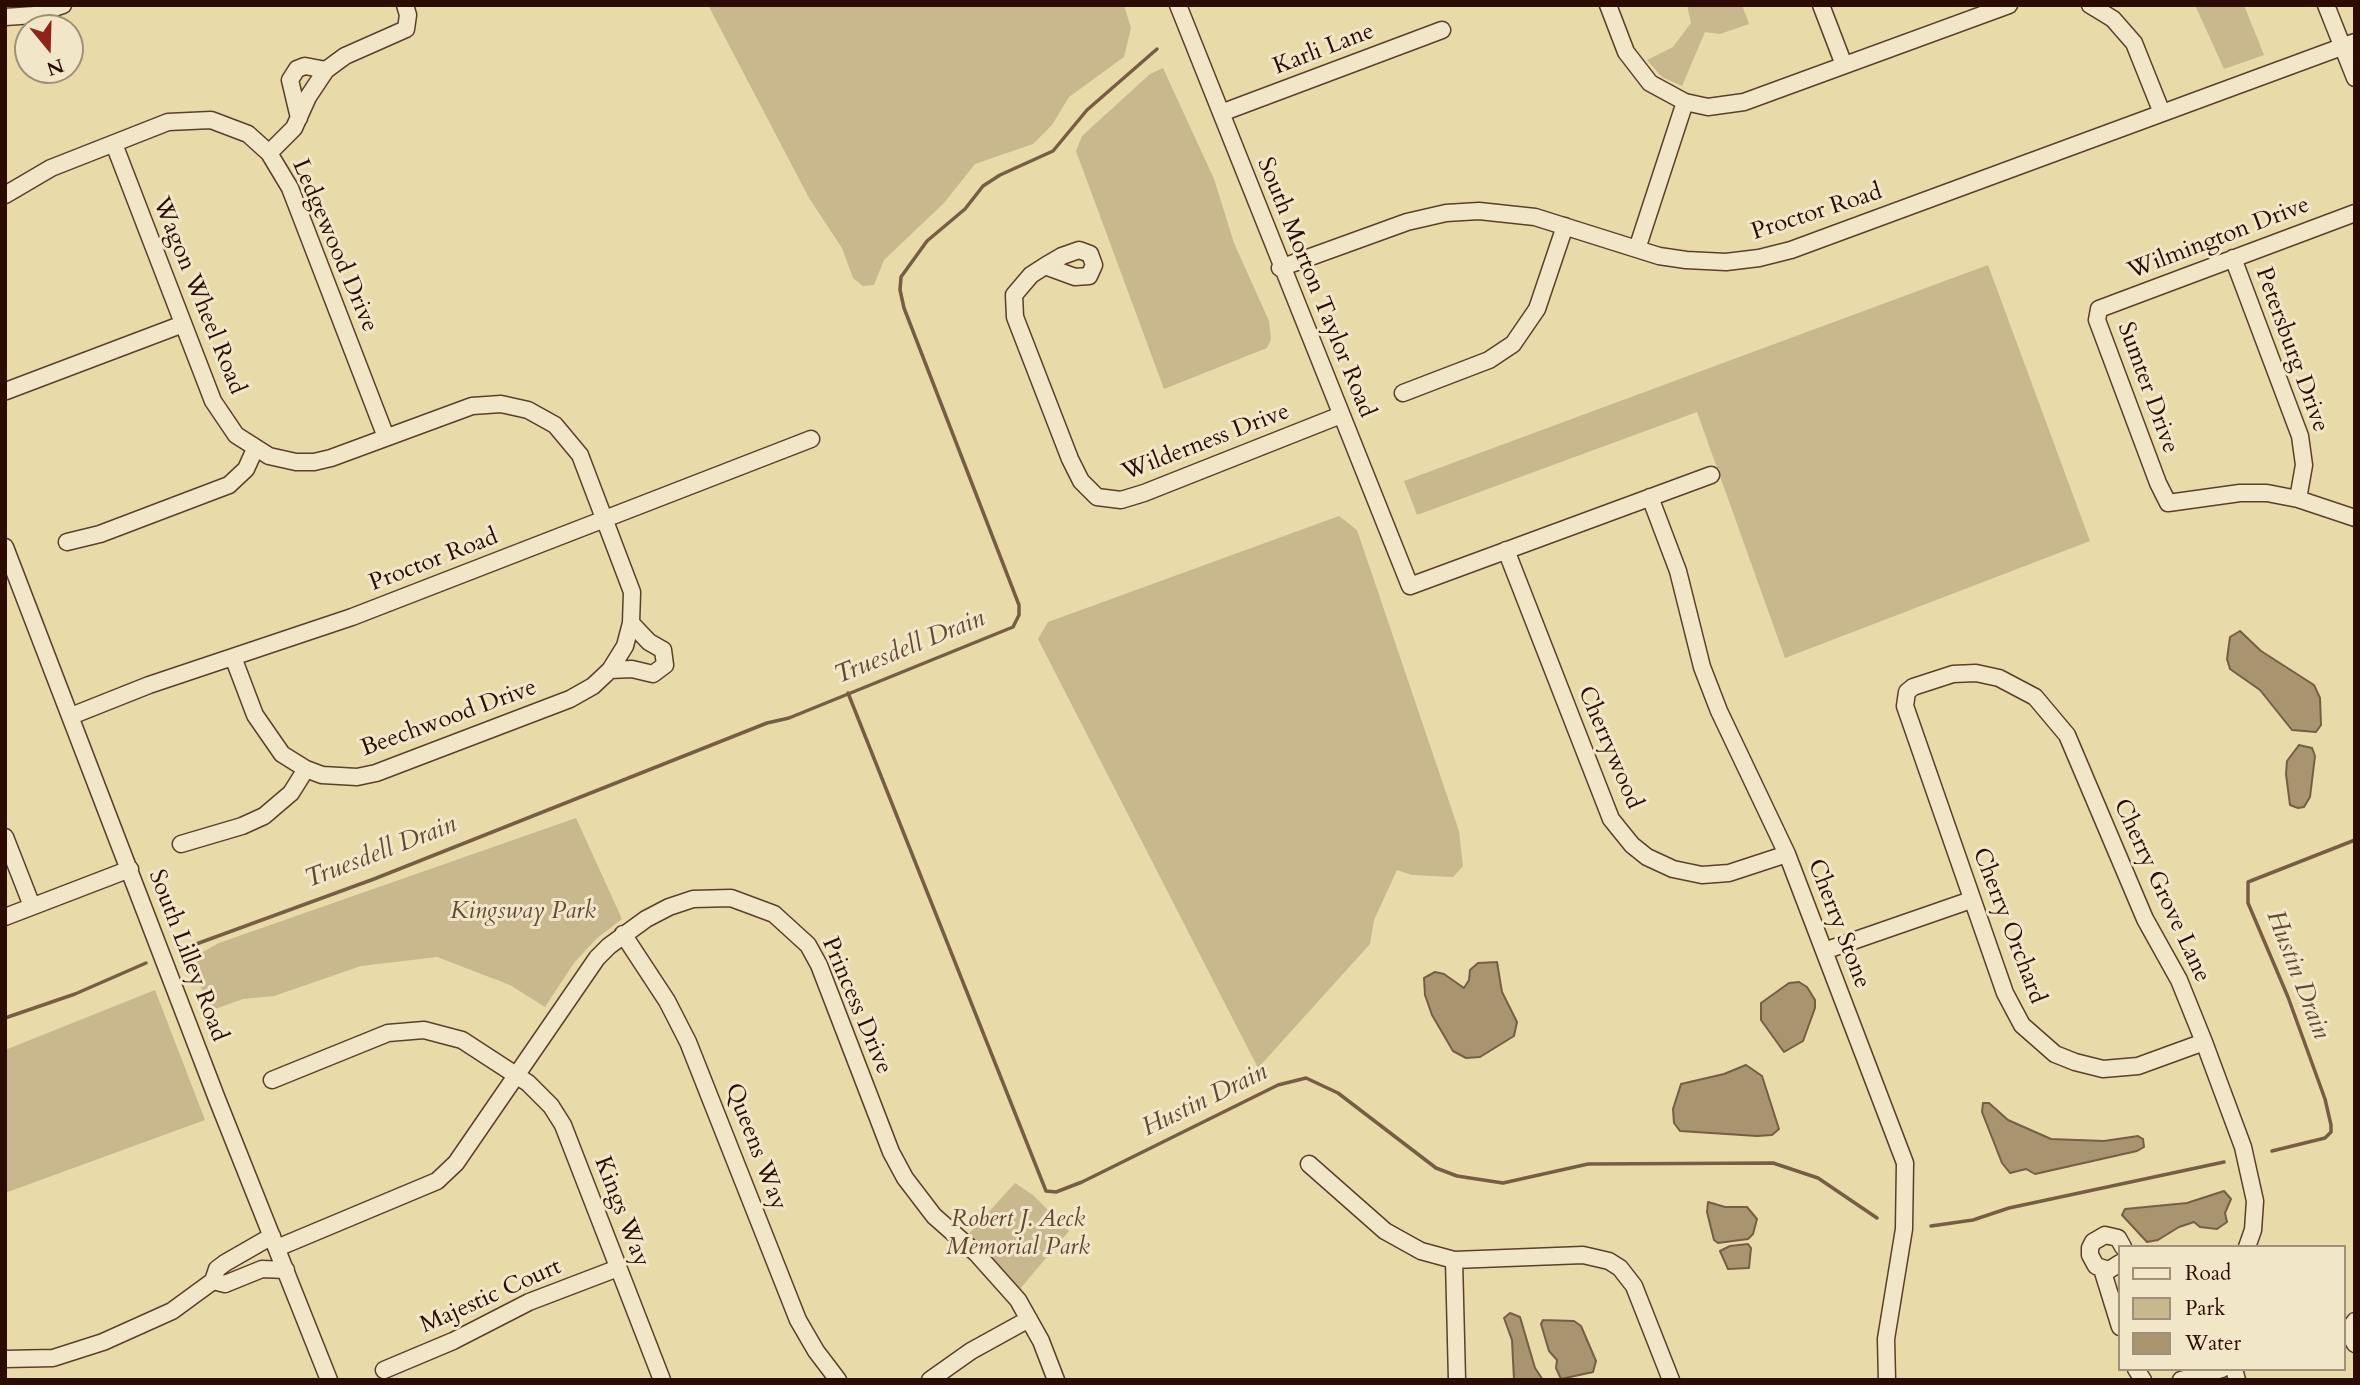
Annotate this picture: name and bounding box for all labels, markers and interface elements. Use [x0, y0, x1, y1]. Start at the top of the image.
north arrow [14, 14, 84, 84]
street label: Karli Lane [1269, 18, 1379, 82]
text: N [43, 52, 67, 82]
street label: South Morton Taylor Road [1250, 154, 1380, 422]
street label: Ledgewood Drive [285, 155, 383, 337]
street label: Proctor Road [1748, 178, 1886, 248]
street label: Wilmington Drive [2124, 191, 2314, 287]
street label: Wagon Wheel Road [145, 193, 251, 399]
street label: Petersburg Drive [2248, 264, 2334, 436]
street label: Sumter Drive [2110, 319, 2184, 457]
street label: Wilderness Drive [1118, 398, 1294, 488]
street label: Proctor Road [366, 523, 502, 599]
water label: Truesdell Drain [830, 604, 990, 692]
street label: Beechwood Drive [357, 674, 541, 764]
street label: Cherrywood [1570, 682, 1648, 814]
street label: Cherry Grove Lane [2106, 795, 2216, 987]
water label: Truesdell Drain [301, 810, 461, 896]
street label: Cherry Orchard [1965, 844, 2051, 1008]
street label: Cherry Stone [1800, 855, 1876, 993]
street label: South Lilley Road [141, 866, 233, 1046]
park label: Kingsway Park [450, 898, 596, 926]
water label: Hustin Drain [2258, 906, 2336, 1044]
street label: Princess Drive [814, 933, 898, 1079]
water label: Hustin Drain [1137, 1057, 1273, 1145]
street label: Queens Way [718, 1080, 792, 1214]
street label: Kings Way [587, 1153, 655, 1271]
park label: Robert J. Aeck Memorial Park [946, 1206, 1090, 1262]
legend [2118, 1245, 2346, 1371]
street label: Majestic Court [416, 1253, 566, 1341]
text: Road [2185, 1259, 2231, 1288]
text: Park [2185, 1294, 2225, 1323]
text: Water [2185, 1329, 2241, 1358]

